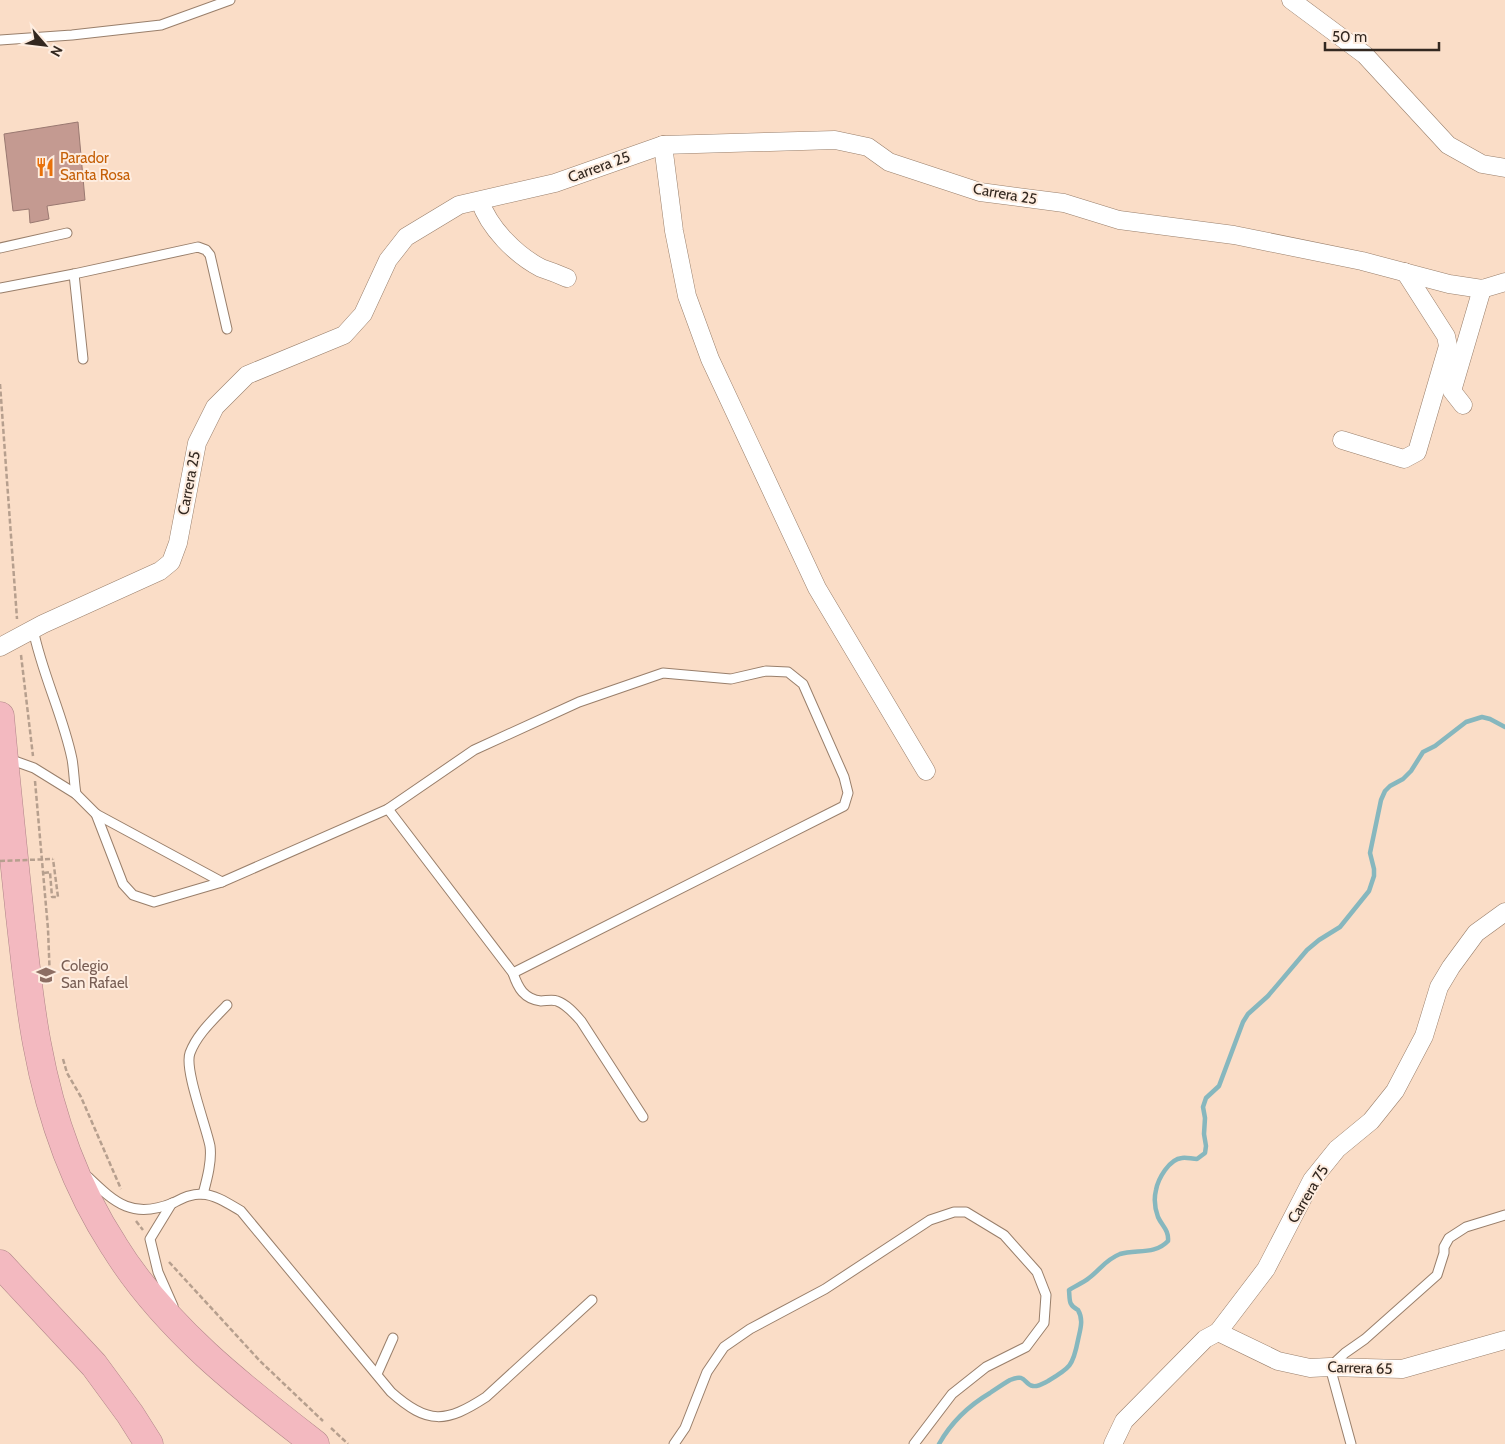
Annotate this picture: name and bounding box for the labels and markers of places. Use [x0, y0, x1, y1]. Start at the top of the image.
place label: Parador Santa Rosa [60, 149, 131, 184]
restaurant icon: Parador Santa Rosa [34, 156, 56, 178]
place label: Colegio San Rafael [61, 957, 129, 992]
school or university icon: Colegio San Rafael [35, 964, 57, 986]

